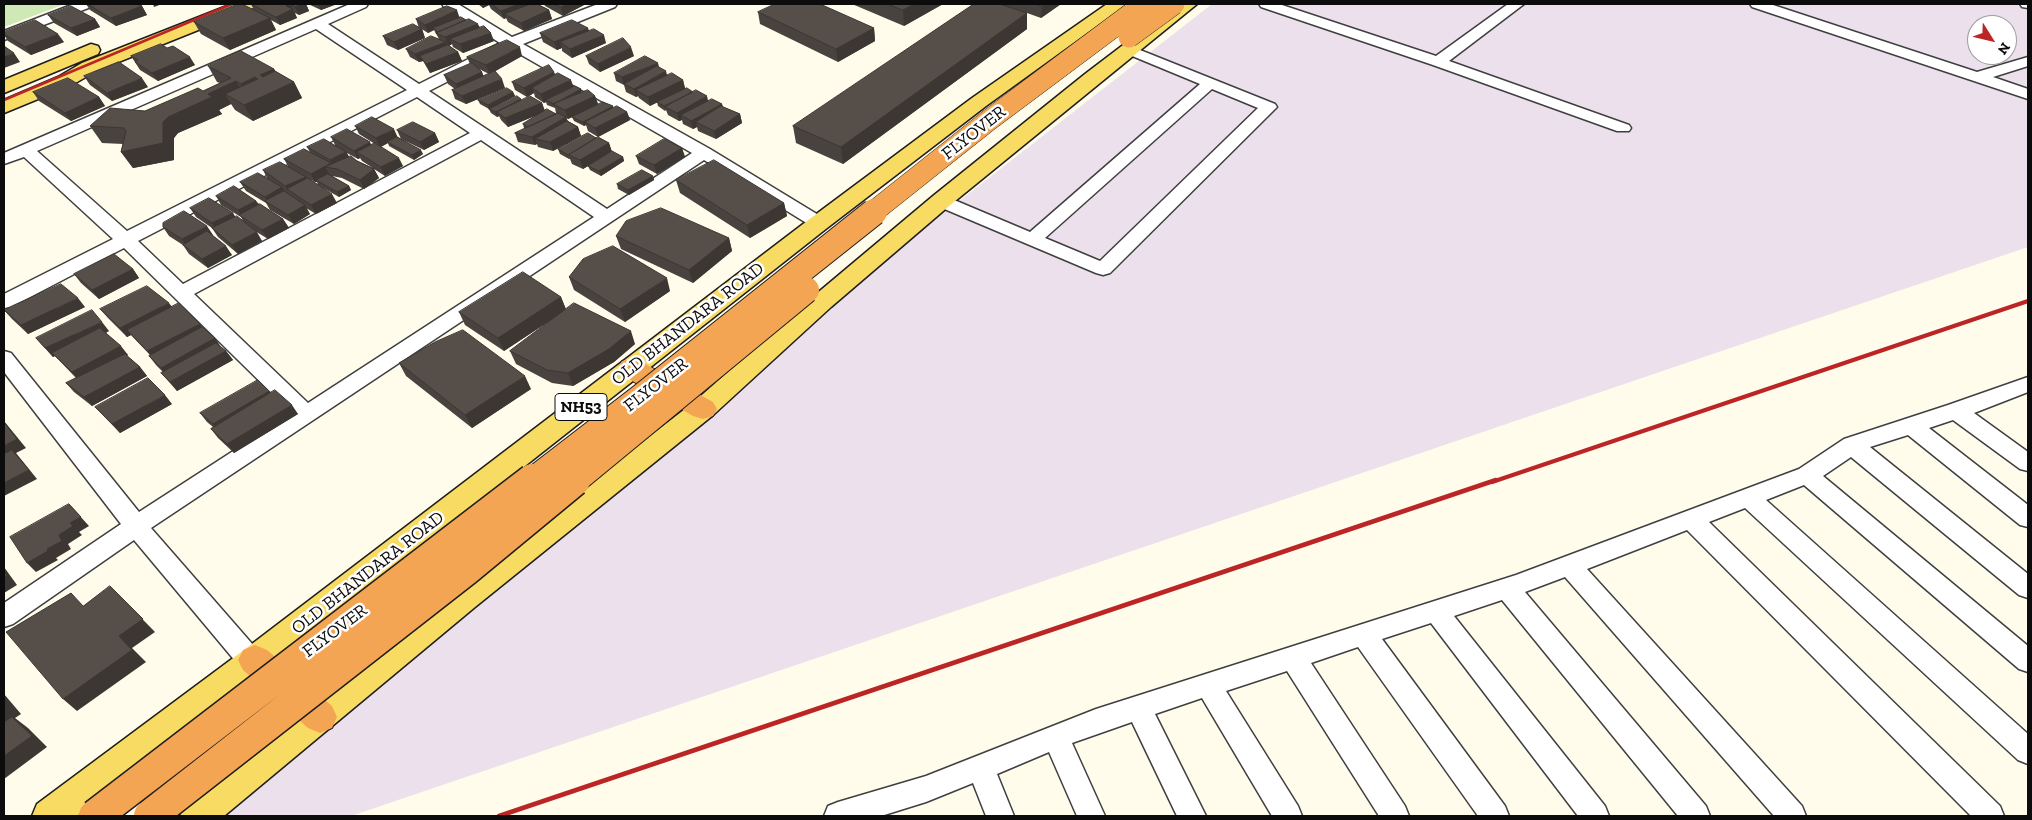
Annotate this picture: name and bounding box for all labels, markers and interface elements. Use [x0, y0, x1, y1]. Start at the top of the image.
north arrow [1967, 15, 2017, 65]
text: N [1994, 39, 2014, 58]
street label: FLYOVER [938, 101, 1010, 165]
street label: OLD BHANDARA ROAD [607, 258, 769, 390]
street label: FLYOVER [620, 353, 692, 417]
road number: NH53 [555, 394, 607, 421]
street label: OLD BHANDARA ROAD [287, 507, 449, 639]
street label: FLYOVER [298, 600, 372, 662]

